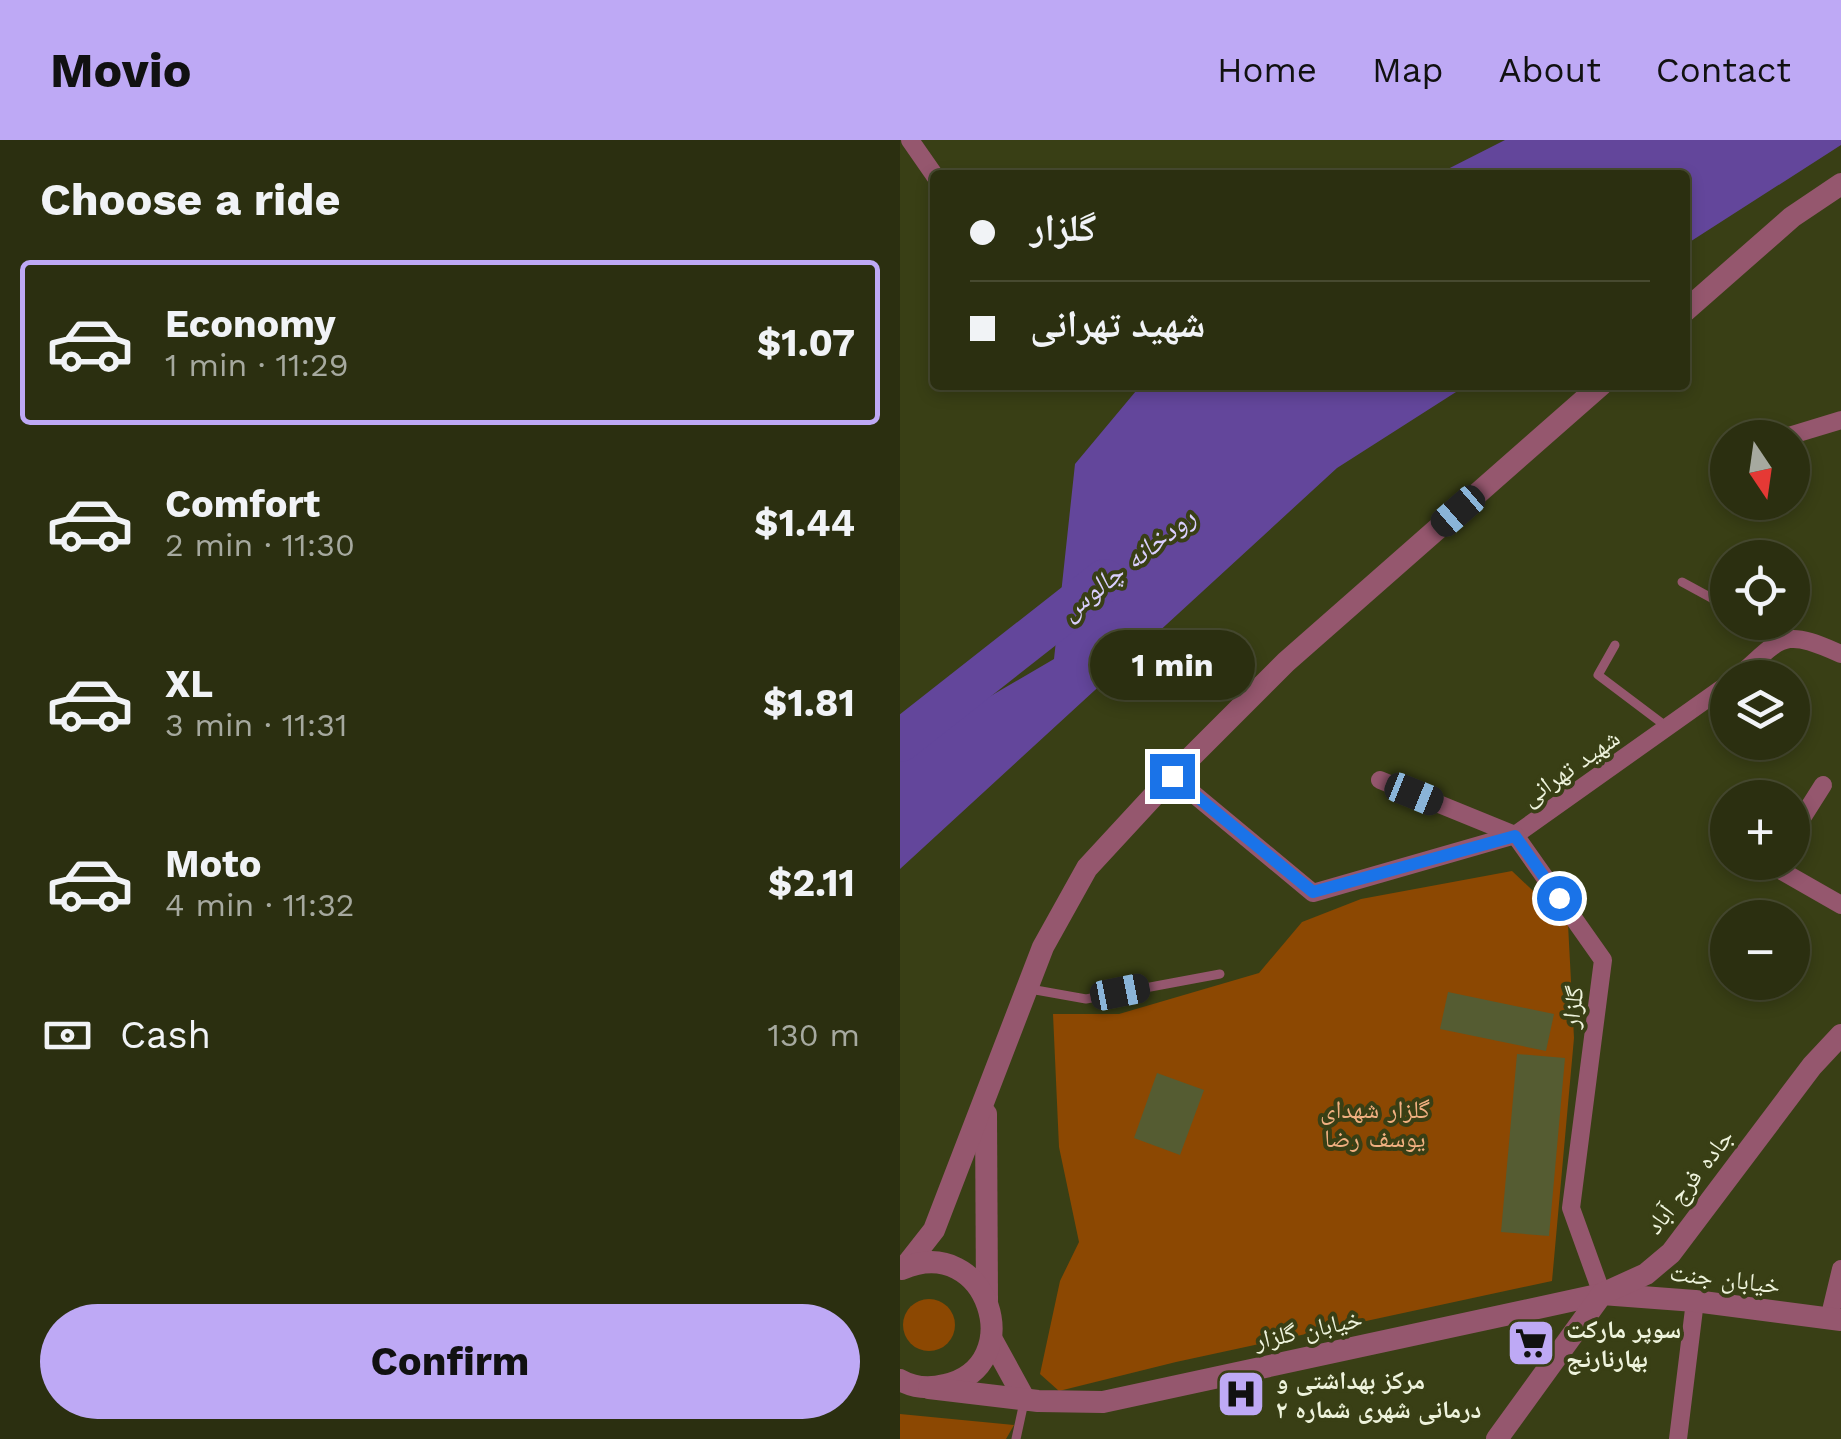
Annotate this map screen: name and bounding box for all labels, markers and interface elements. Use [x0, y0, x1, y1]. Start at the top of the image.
text: Movio [50, 42, 192, 99]
text: Home [1217, 49, 1317, 91]
text: Map [1372, 49, 1444, 91]
text: About [1499, 49, 1601, 91]
text: Contact [1656, 49, 1791, 91]
text: Choose a ride [40, 173, 340, 226]
text: گلزار [1030, 206, 1096, 250]
icon: car [45, 298, 135, 388]
text: Economy [165, 302, 336, 346]
text: شهید تهرانی [1030, 302, 1205, 346]
text: $1.07 [757, 321, 855, 365]
text: 1 min · 11:29 [165, 346, 348, 384]
north arrow [1710, 420, 1810, 520]
map controls [1710, 420, 1810, 1000]
icon: car [45, 478, 135, 568]
car [1426, 480, 1490, 542]
text: Comfort [165, 482, 320, 526]
water label: رودخانه چالوس [1053, 500, 1202, 627]
text: $1.44 [754, 501, 855, 545]
text: 2 min · 11:30 [165, 526, 355, 564]
button: locate [1710, 540, 1810, 640]
callout: 1 min [1090, 631, 1254, 701]
text: 1 min [1131, 646, 1214, 684]
icon: car [45, 658, 135, 748]
button: layers [1710, 660, 1810, 760]
text: XL [165, 662, 213, 706]
text: $1.81 [763, 681, 855, 725]
text: 3 min · 11:31 [165, 706, 347, 744]
street label: شهید تهرانی [1515, 723, 1626, 813]
route end [1150, 754, 1195, 799]
car [1381, 769, 1447, 819]
button: + [1710, 780, 1810, 880]
icon: car [45, 838, 135, 928]
text: Moto [165, 842, 261, 886]
text: $2.11 [768, 861, 855, 905]
route start [1537, 876, 1582, 921]
text: 4 min · 11:32 [165, 886, 354, 924]
button: − [1710, 900, 1810, 1000]
car [1088, 972, 1152, 1012]
street label: گلزار [1555, 984, 1589, 1031]
icon: cash [40, 1008, 95, 1063]
text: Cash [120, 1013, 211, 1057]
text: 130 m [768, 1016, 860, 1054]
park label: گلزار شهدای یوسف رضا [1320, 1095, 1430, 1153]
street label: جاده فرج آباد [1639, 1123, 1740, 1240]
street label: خیابان جنت [1668, 1257, 1782, 1301]
button: Confirm [40, 1304, 860, 1419]
street label: خیابان گلزار [1250, 1304, 1365, 1356]
place label: سوپر مارکت بهارنارنج [1566, 1315, 1681, 1375]
supermarket icon: سوپر مارکت بهارنارنج [1505, 1317, 1557, 1369]
place label: مرکز بهداشتی و درمانی شهری شماره ۲ [1276, 1366, 1481, 1425]
hospital icon: مرکز بهداشتی و درمانی شهری شماره ۲ [1215, 1368, 1267, 1420]

